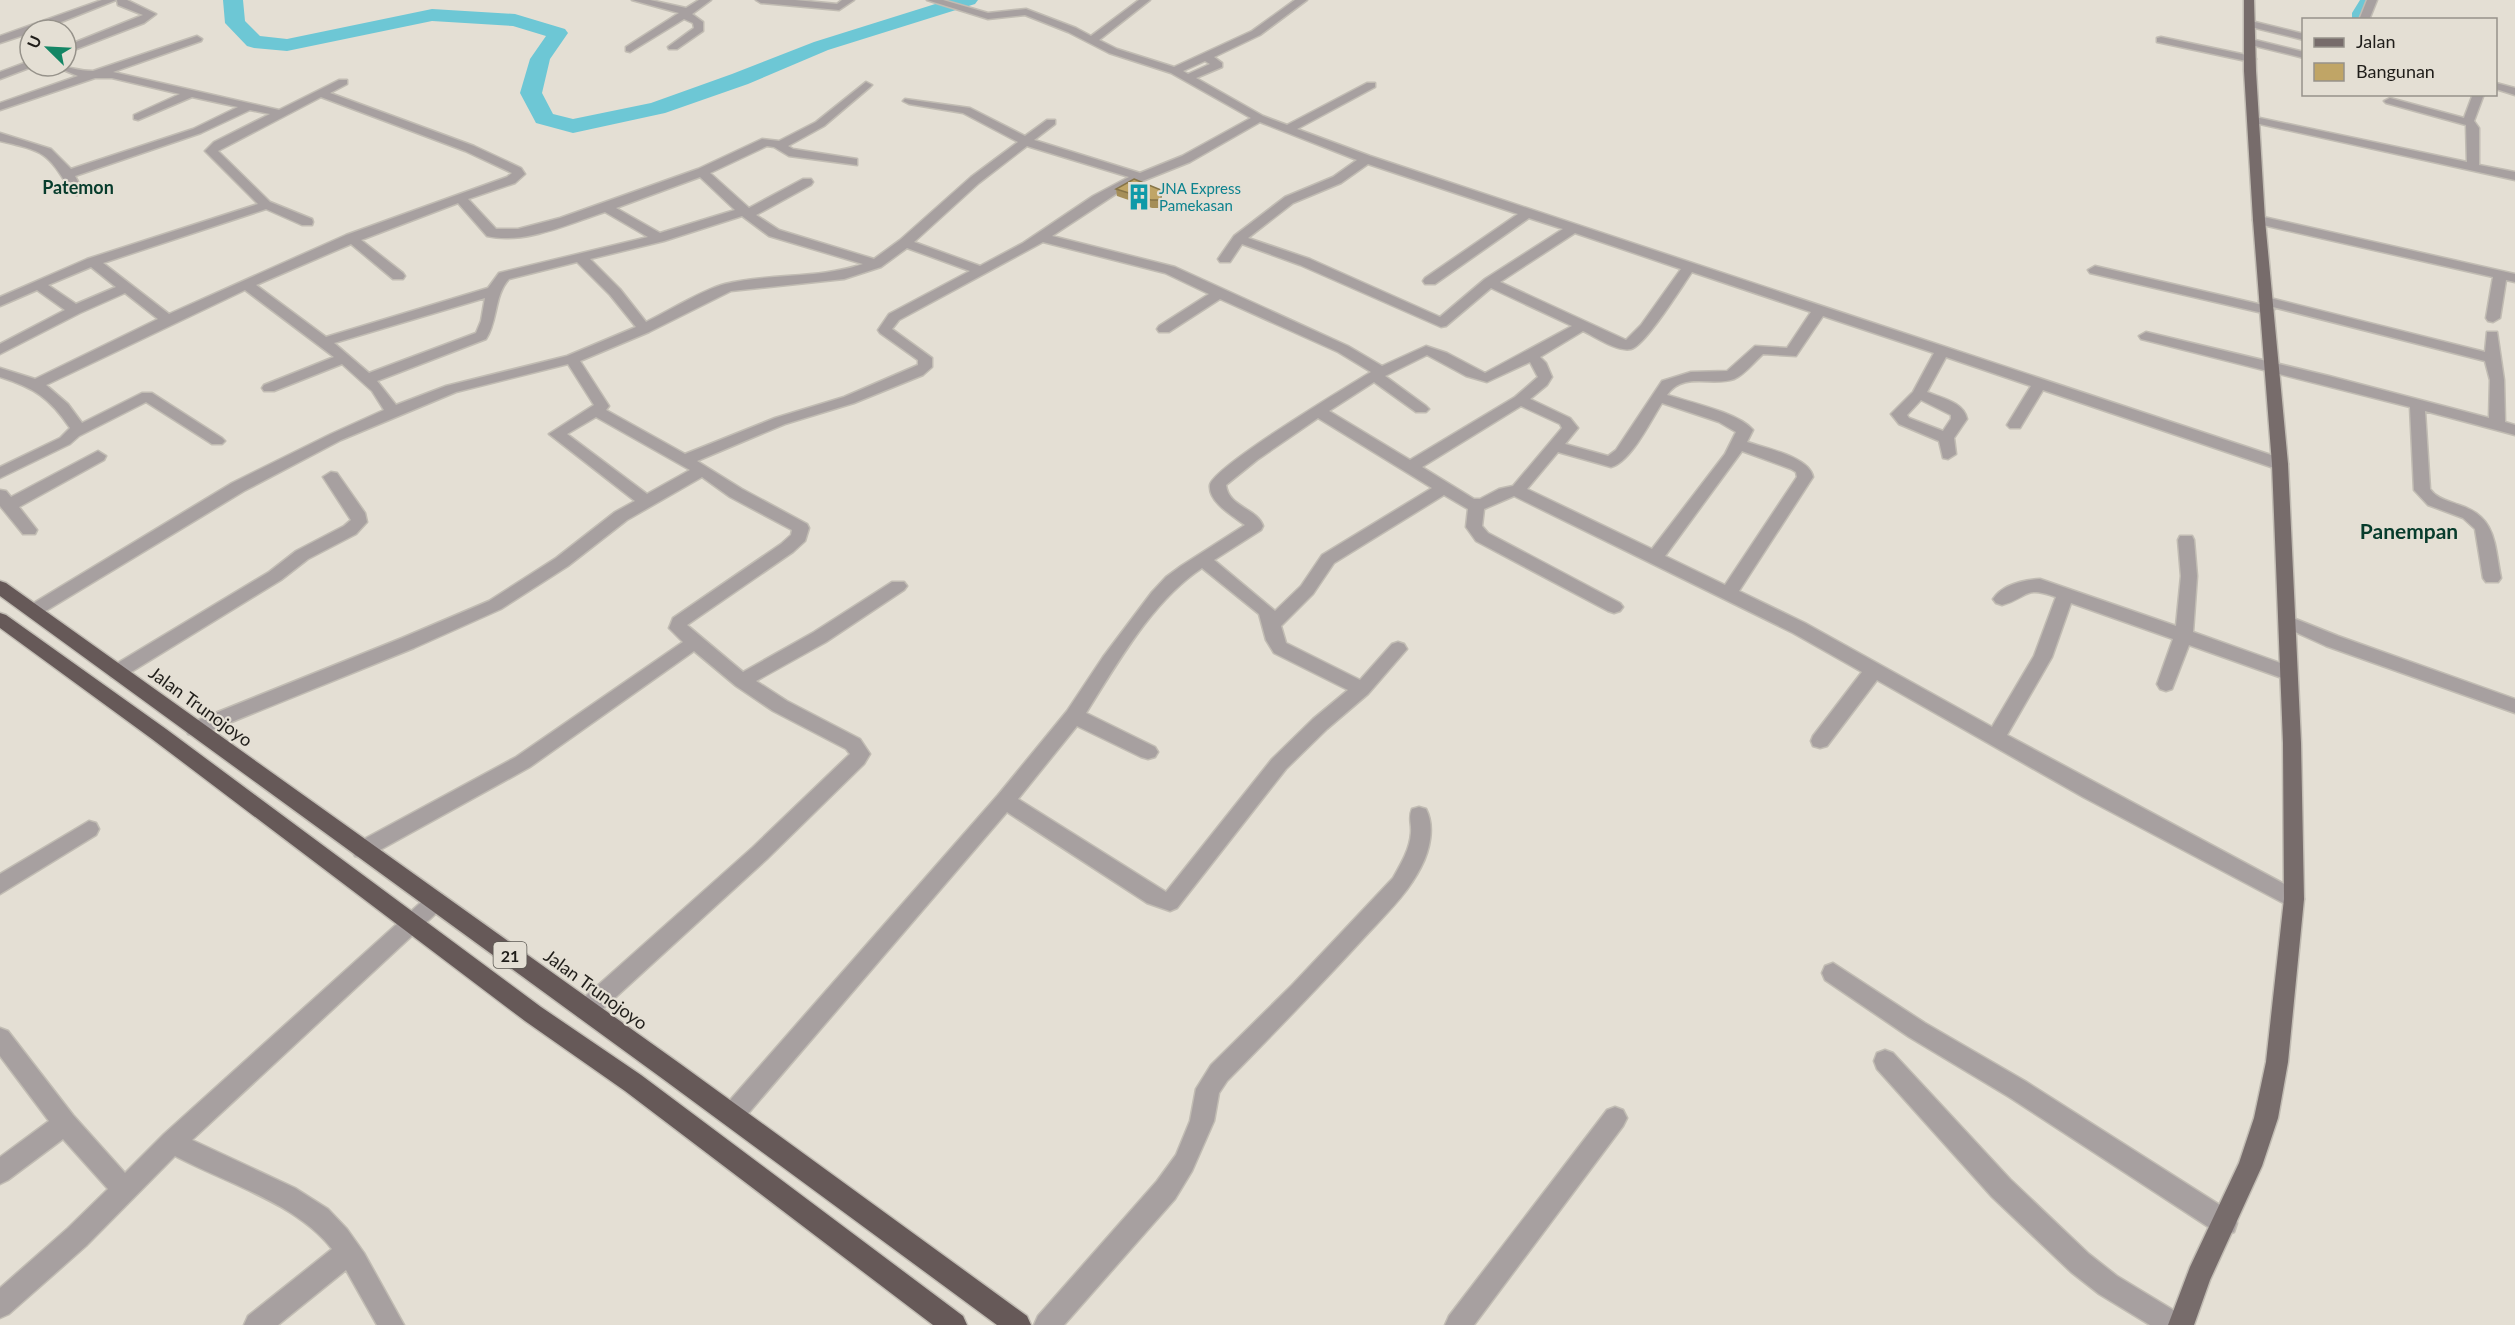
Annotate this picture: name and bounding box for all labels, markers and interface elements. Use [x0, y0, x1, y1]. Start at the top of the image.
north arrow [18, 18, 78, 78]
legend [2302, 18, 2497, 96]
text: Jalan [2356, 30, 2395, 52]
text: U [23, 32, 45, 51]
text: Bangunan [2356, 60, 2435, 82]
district label: Patemon [42, 176, 114, 198]
place label: JNA Express Pamekasan [1159, 179, 1241, 214]
building icon: JNA Express Pamekasan [1124, 182, 1154, 212]
district label: Panempan [2360, 518, 2458, 543]
street label: Jalan Trunojoyo [145, 661, 257, 751]
road number: 21 [494, 942, 526, 968]
street label: Jalan Trunojoyo [540, 944, 652, 1034]

